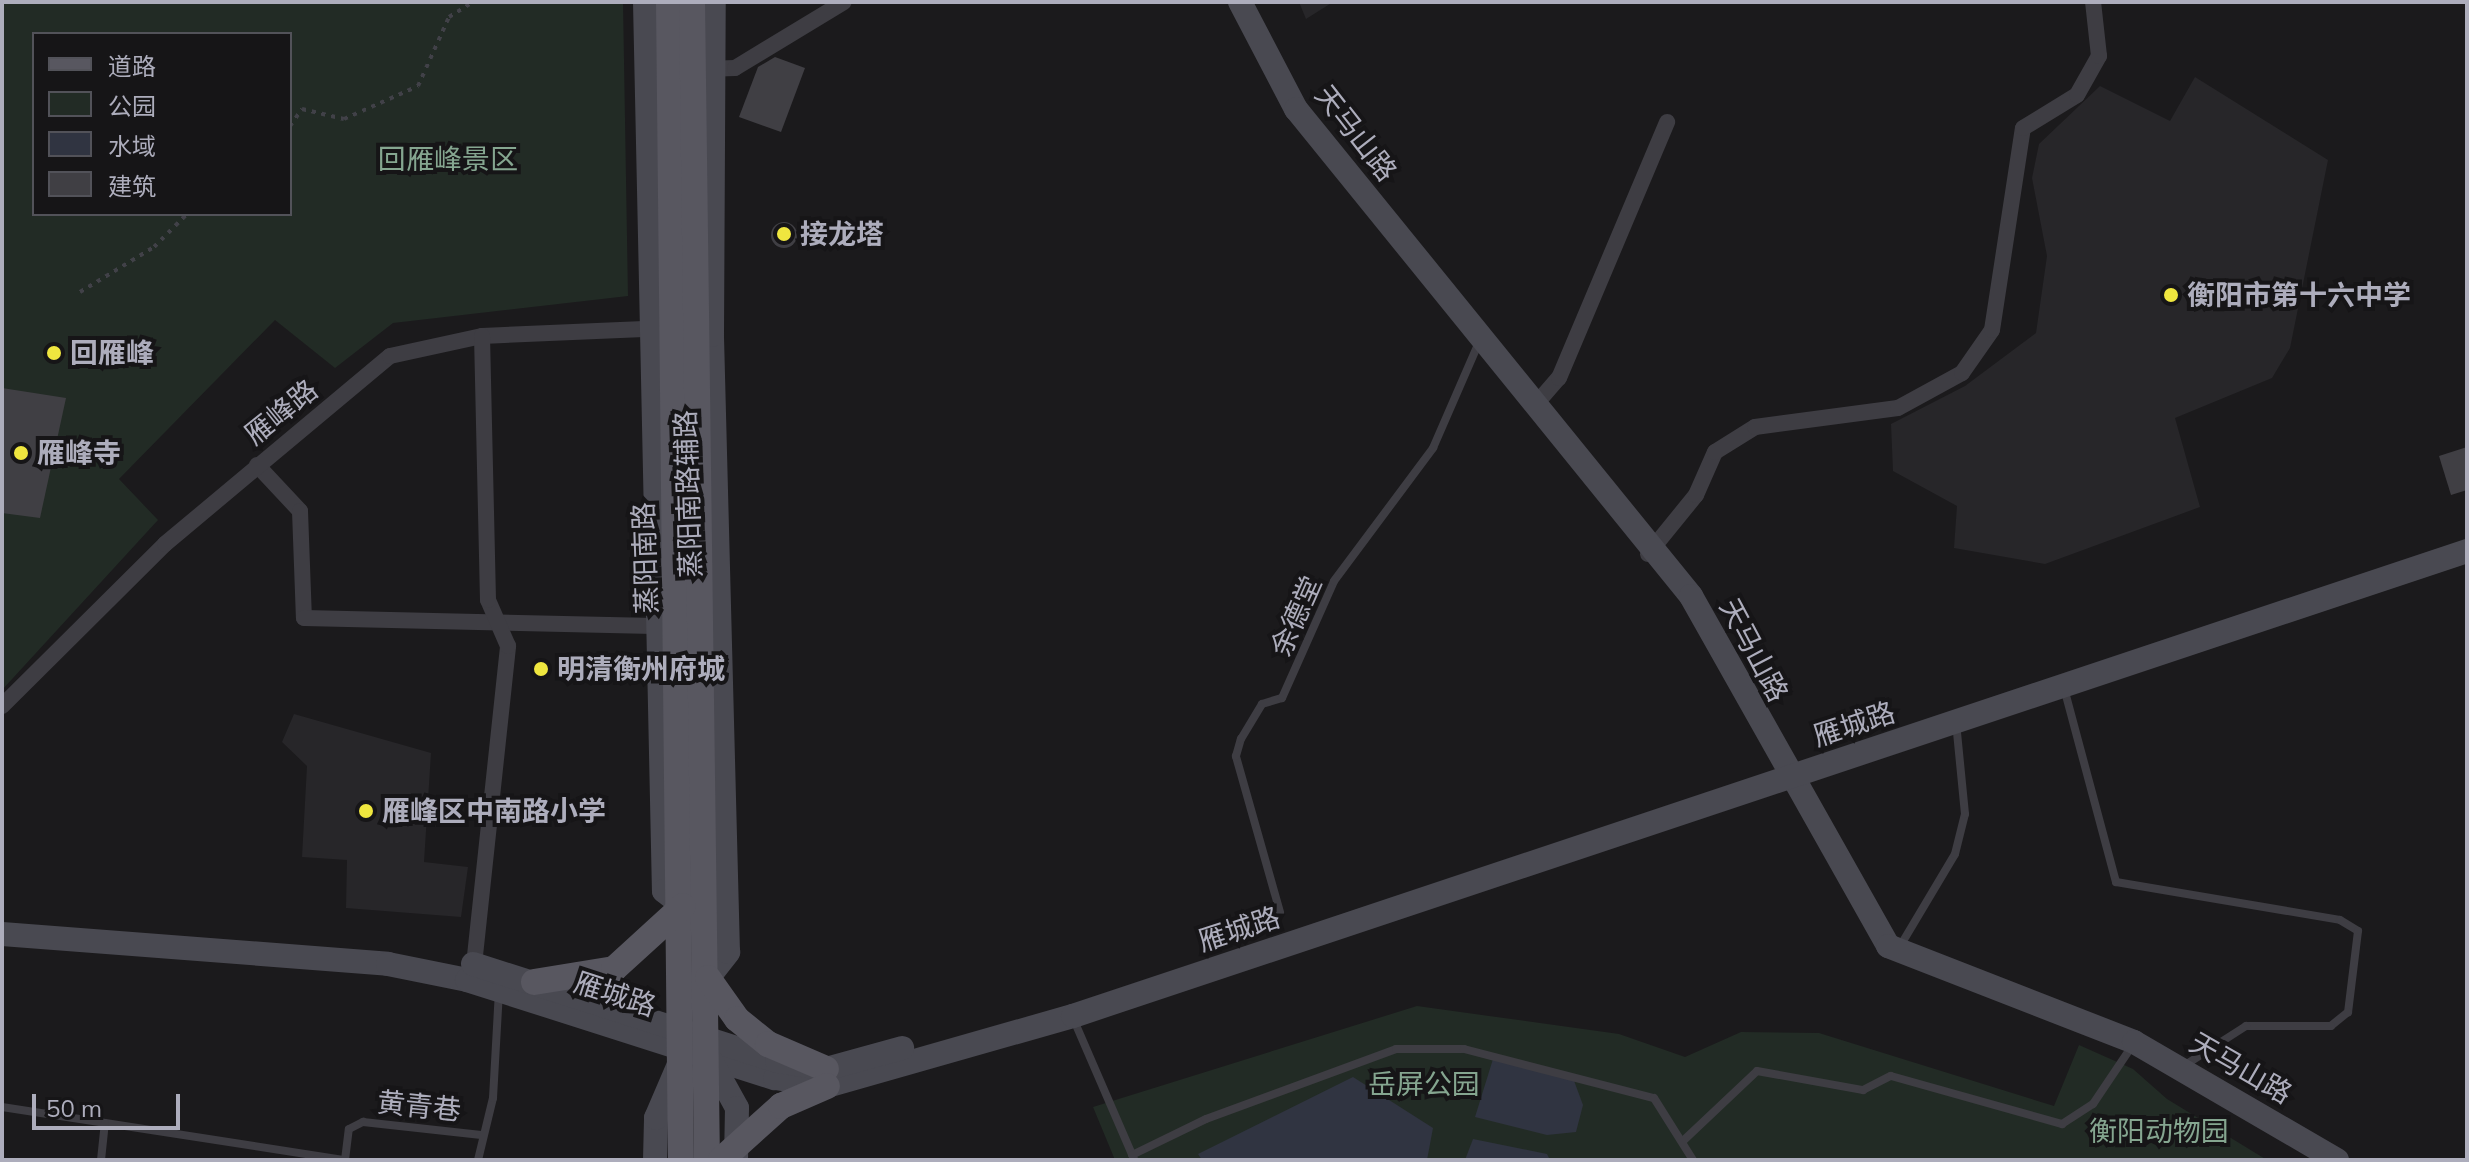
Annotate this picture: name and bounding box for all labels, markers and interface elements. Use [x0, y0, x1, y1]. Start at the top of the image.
legend [32, 32, 292, 216]
text: 道路 [108, 51, 156, 81]
street label: 天马山路 [1308, 79, 1404, 187]
text: 公园 [108, 91, 156, 121]
text: 水域 [108, 131, 156, 161]
park label: 回雁峰景区 [378, 142, 518, 176]
text: 建筑 [108, 171, 156, 201]
place label: 接龙塔 [800, 217, 884, 251]
marker: 接龙塔 [775, 225, 793, 243]
place label: 衡阳市第十六中学 [2187, 278, 2411, 312]
marker: 衡阳市第十六中学 [2162, 286, 2180, 304]
place label: 回雁峰 [70, 336, 154, 370]
marker: 回雁峰 [45, 344, 63, 362]
street label: 雁峰路 [238, 373, 324, 451]
street label: 蒸阳南路辅路 [668, 409, 708, 579]
place label: 雁峰寺 [37, 436, 121, 470]
marker: 雁峰寺 [12, 444, 30, 462]
street label: 蒸阳南路 [626, 501, 664, 615]
street label: 余德堂 [1264, 571, 1328, 661]
street label: 天马山路 [1713, 593, 1795, 707]
place label: 明清衡州府城 [557, 652, 725, 686]
marker: 明清衡州府城 [532, 660, 550, 678]
street label: 雁城路 [1809, 695, 1899, 753]
place label: 雁峰区中南路小学 [382, 794, 606, 828]
marker: 雁峰区中南路小学 [357, 802, 375, 820]
street label: 雁城路 [1194, 900, 1284, 958]
street label: 雁城路 [570, 965, 660, 1023]
street label: 天马山路 [2184, 1025, 2298, 1111]
park label: 岳屏公园 [1368, 1067, 1480, 1101]
scale bar [36, 1078, 184, 1128]
street label: 黄青巷 [375, 1085, 463, 1127]
text: 50 m [46, 1093, 102, 1123]
park label: 衡阳动物园 [2089, 1114, 2229, 1148]

